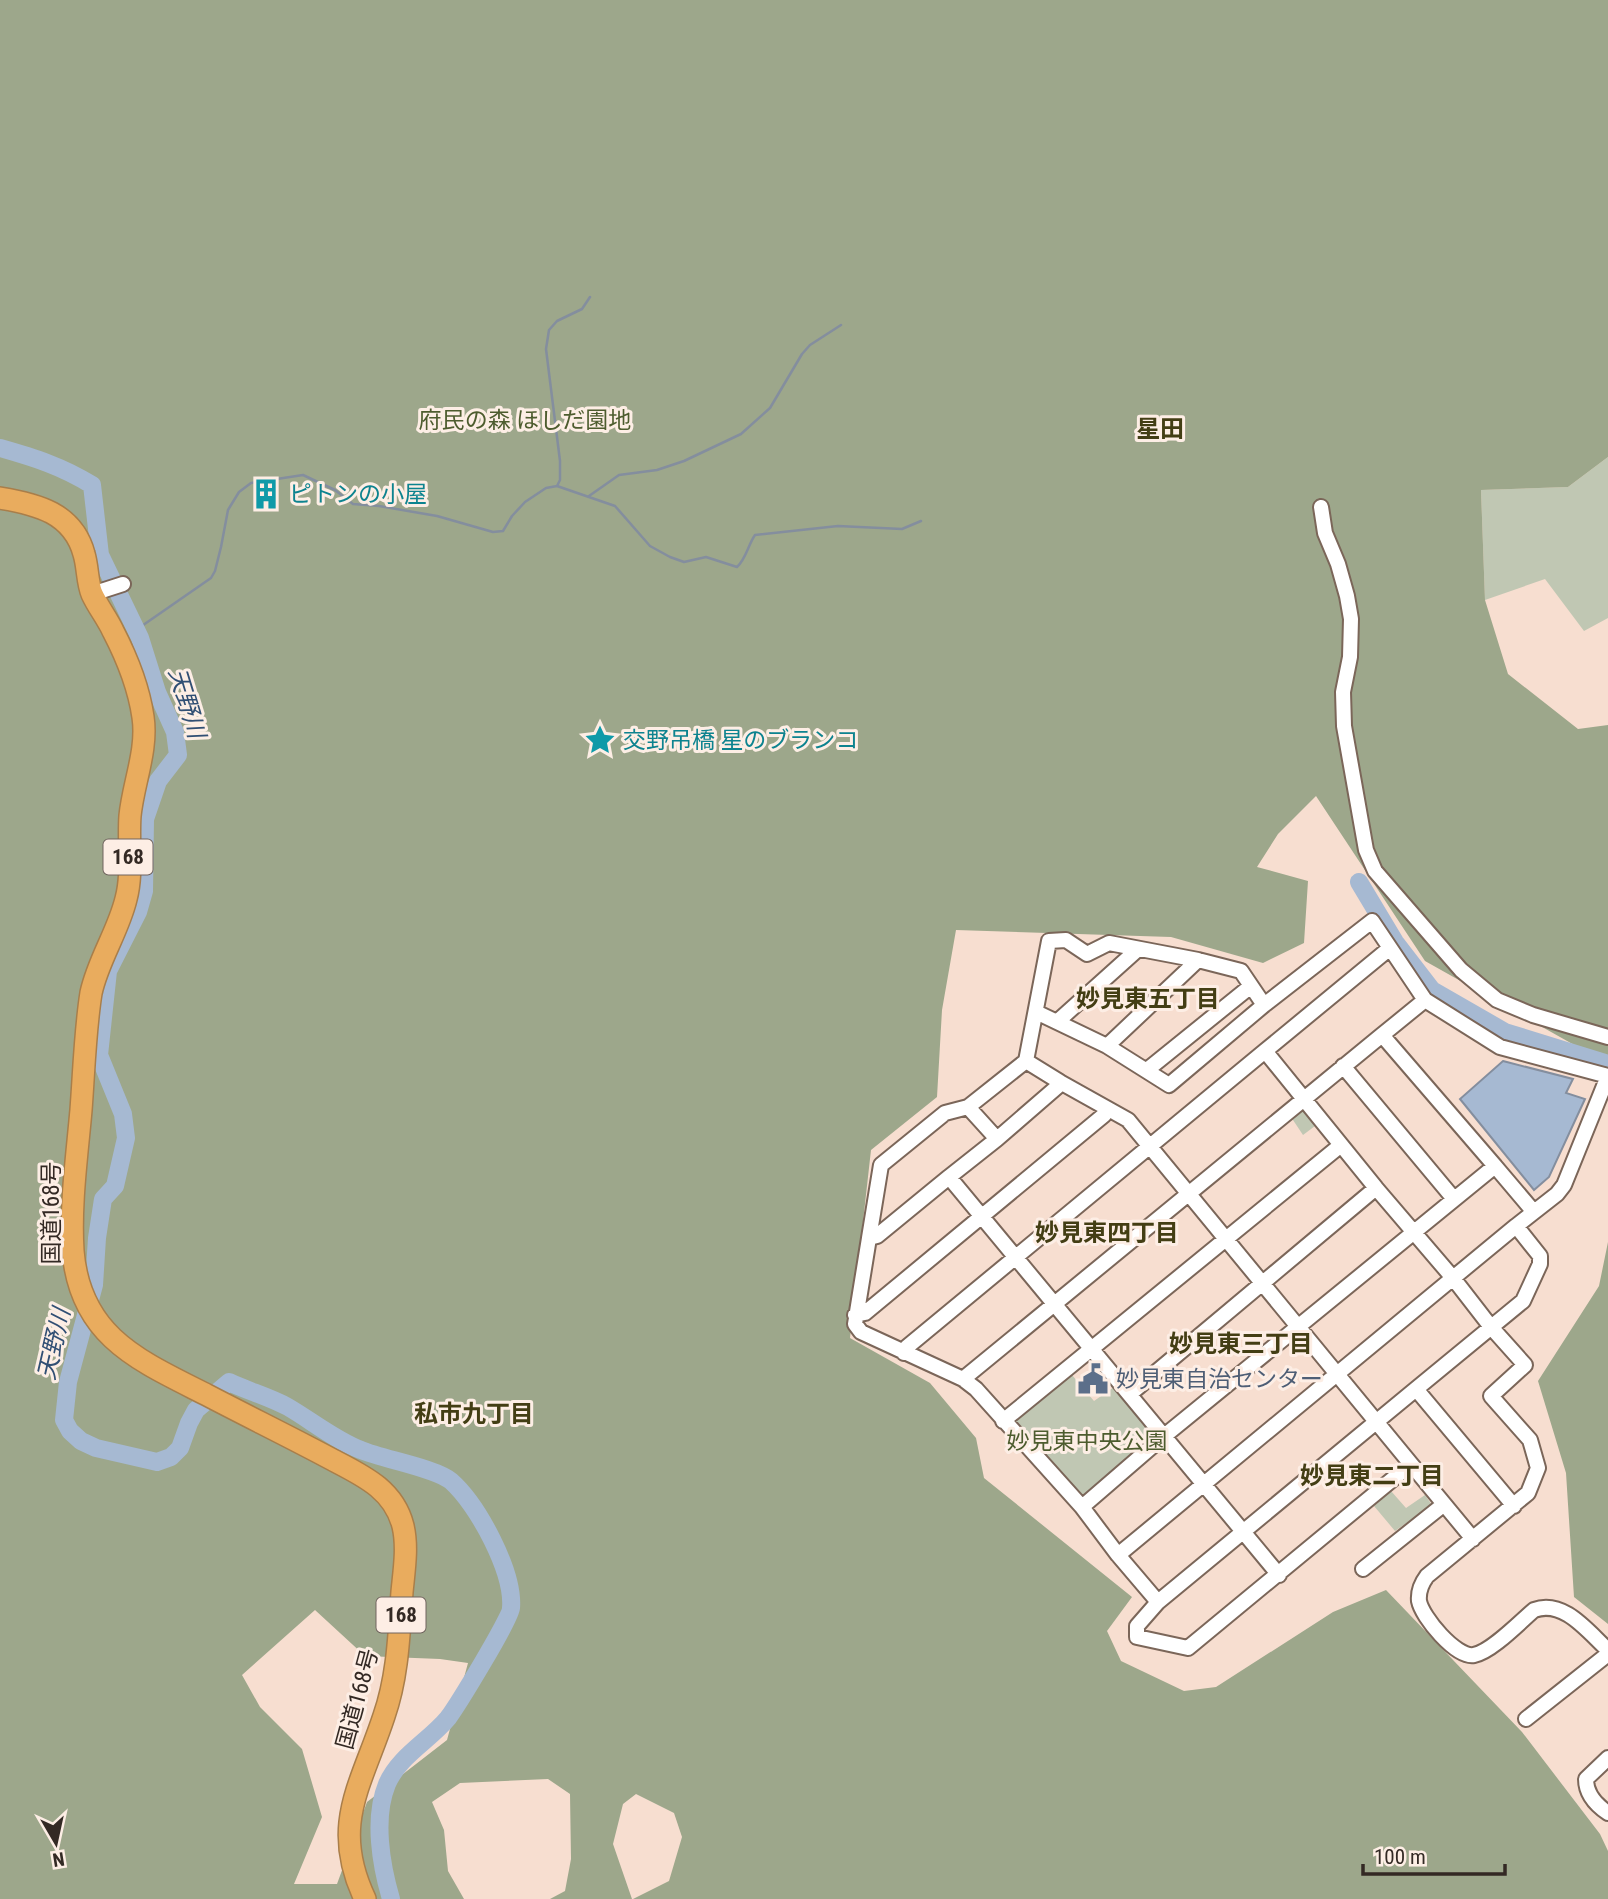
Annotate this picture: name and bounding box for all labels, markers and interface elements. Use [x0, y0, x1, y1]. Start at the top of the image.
park label: 府民の森 ほしだ園地 [419, 407, 631, 434]
district label: 星田 [1136, 415, 1184, 443]
building icon: ピトンの小屋 [249, 477, 283, 511]
place label: ピトンの小屋 [289, 481, 427, 508]
water label: 天野川 [163, 664, 212, 744]
place icon: 交野吊橋 星のブランコ [583, 723, 617, 757]
place label: 交野吊橋 星のブランコ [623, 727, 858, 754]
road number: 168 [104, 840, 152, 874]
district label: 妙見東五丁目 [1076, 985, 1220, 1013]
street label: 国道168号 [38, 1161, 65, 1265]
district label: 妙見東四丁目 [1035, 1219, 1179, 1247]
water label: 天野川 [32, 1303, 76, 1382]
district label: 妙見東三丁目 [1169, 1330, 1313, 1358]
public building icon: 妙見東自治センター [1076, 1362, 1110, 1396]
place label: 妙見東自治センター [1116, 1366, 1323, 1393]
district label: 私市九丁目 [414, 1400, 534, 1428]
park label: 妙見東中央公園 [1007, 1428, 1168, 1455]
district label: 妙見東二丁目 [1300, 1462, 1444, 1490]
road number: 168 [376, 1598, 426, 1632]
street label: 国道168号 [331, 1646, 384, 1752]
north arrow [21, 1808, 91, 1878]
scale bar [1363, 1832, 1505, 1876]
text: 100 m [1374, 1845, 1426, 1869]
text: N [51, 1847, 66, 1872]

